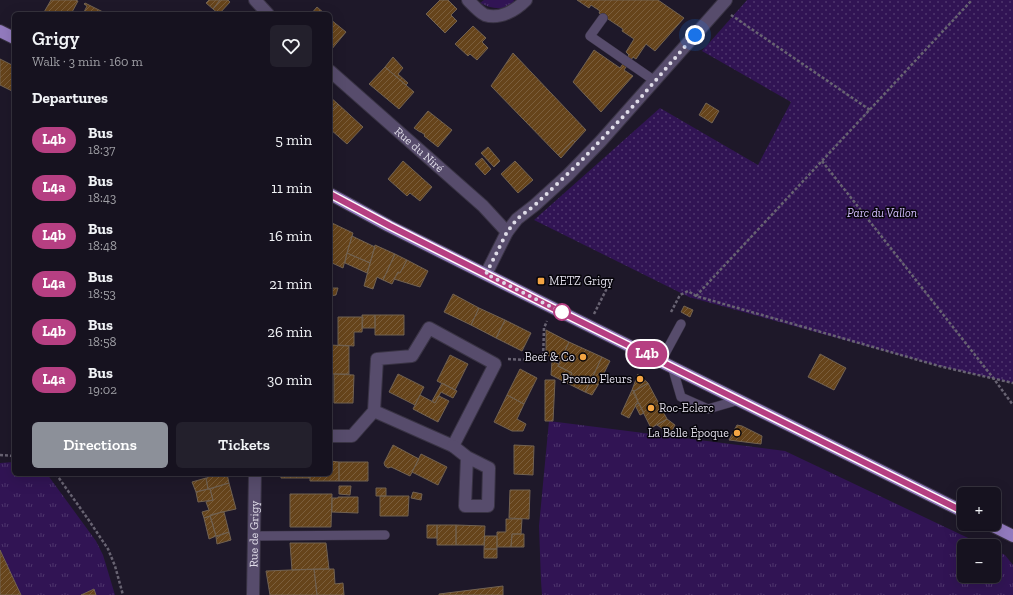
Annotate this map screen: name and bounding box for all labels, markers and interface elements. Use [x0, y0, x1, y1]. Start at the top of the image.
button: heart [270, 25, 312, 67]
your location [685, 25, 705, 45]
text: Grigy [32, 27, 79, 50]
text: Walk · 3 min · 160 m [32, 54, 143, 69]
text: Departures [32, 89, 108, 107]
text: Bus [88, 124, 113, 142]
street label: Rue du Niré [392, 124, 447, 175]
text: L4b [42, 131, 66, 148]
text: 5 min [275, 131, 312, 149]
text: 18:37 [88, 142, 115, 157]
text: Bus [88, 172, 113, 190]
text: L4a [43, 179, 65, 196]
text: 11 min [271, 179, 312, 197]
text: 18:43 [88, 190, 116, 205]
park label: Parc du Vallon [847, 206, 917, 220]
text: Bus [88, 220, 113, 238]
text: L4b [42, 227, 66, 244]
text: 16 min [269, 227, 312, 245]
text: 18:48 [88, 238, 117, 253]
text: Bus [88, 268, 113, 286]
place label: METZ Grigy [549, 274, 614, 288]
text: L4a [43, 275, 65, 292]
text: 21 min [269, 275, 312, 293]
marker: METZ Grigy [536, 276, 546, 286]
text: 18:53 [88, 286, 116, 301]
unlabelled marker [553, 303, 571, 321]
text: Bus [88, 316, 113, 334]
text: L4b [42, 323, 66, 340]
text: 26 min [267, 323, 312, 341]
text: 18:58 [88, 334, 117, 349]
line badge: L4b [624, 341, 670, 367]
text: L4b [635, 345, 659, 362]
place label: Beef & Co [525, 350, 575, 364]
marker: Beef & Co [578, 352, 588, 362]
text: Bus [88, 364, 113, 382]
text: L4a [43, 371, 65, 388]
text: 30 min [267, 371, 312, 389]
place label: Promo Fleurs [562, 372, 632, 386]
marker: Promo Fleurs [635, 374, 645, 384]
text: 19:02 [88, 382, 117, 397]
place label: Roc-Eclerc [659, 401, 714, 415]
marker: Roc-Eclerc [646, 403, 656, 413]
button: Directions [32, 422, 168, 468]
button: Tickets [176, 422, 312, 468]
place label: La Belle Époque [648, 425, 729, 440]
marker: La Belle Époque [732, 428, 742, 438]
map controls [957, 487, 1001, 583]
button: + [957, 487, 1001, 531]
street label: Rue de Grigy [246, 500, 262, 568]
button: − [957, 539, 1001, 583]

